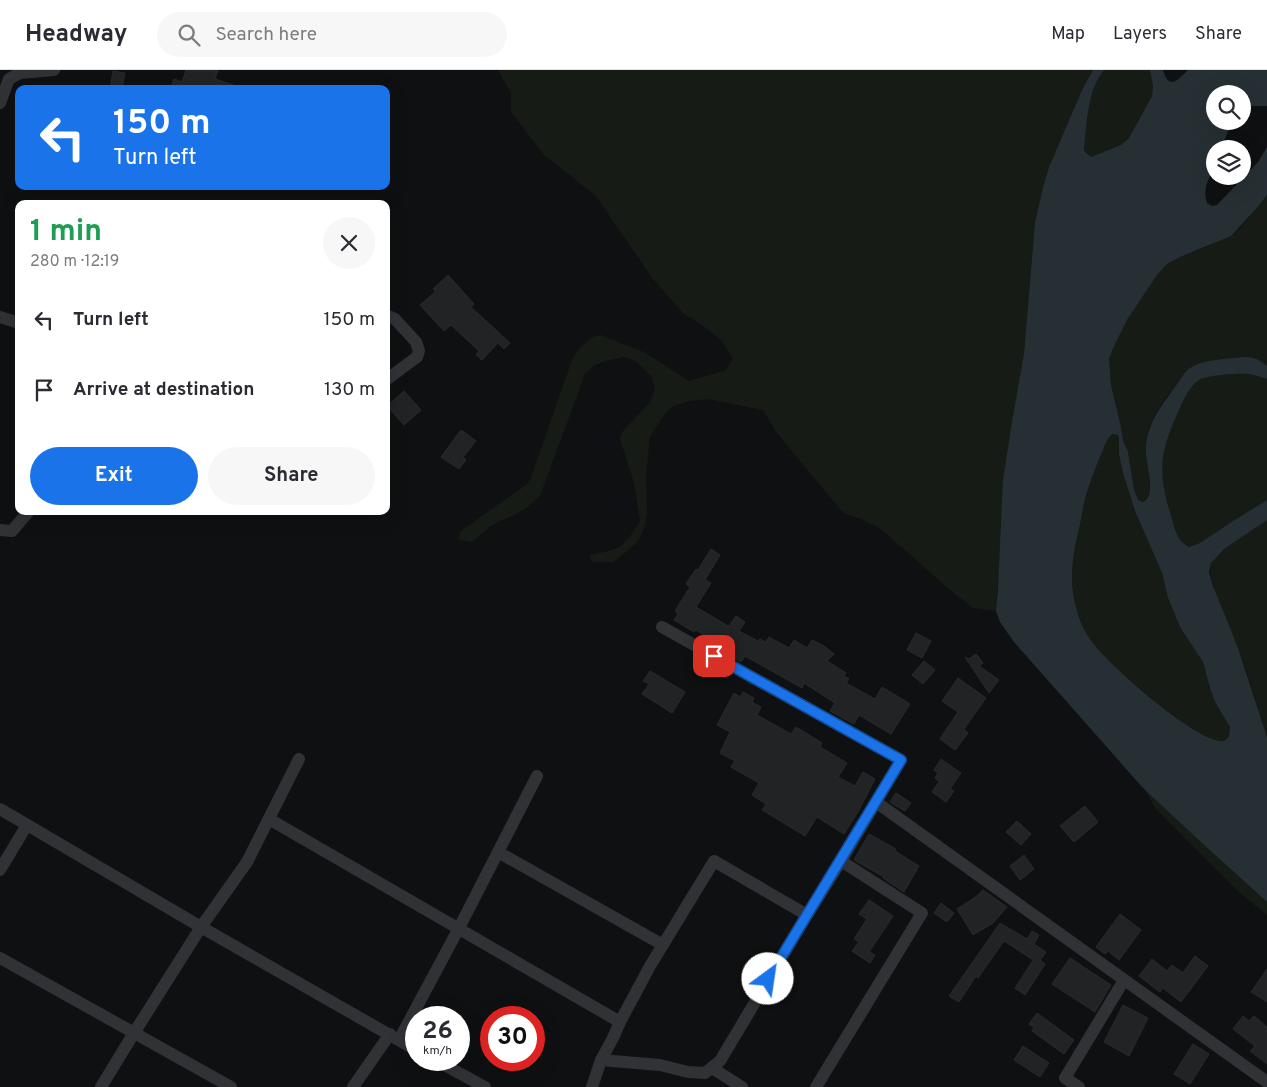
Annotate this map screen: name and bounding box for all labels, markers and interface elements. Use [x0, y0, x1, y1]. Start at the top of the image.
search box [157, 12, 507, 57]
text: Headway [25, 20, 127, 50]
icon: search [175, 21, 203, 49]
text: Search here [215, 23, 317, 47]
text: Map [1051, 23, 1085, 46]
text: Layers [1113, 23, 1167, 46]
text: Share [1195, 23, 1242, 46]
map controls [1206, 85, 1251, 185]
button: search [1206, 85, 1251, 130]
text: 150 m [113, 102, 211, 146]
icon: left [30, 105, 95, 170]
button: layers [1206, 140, 1251, 185]
text: Turn left [113, 145, 196, 172]
text: 1 min [30, 214, 102, 251]
button: close [323, 217, 375, 269]
text: 280 m · 12:19 [30, 252, 119, 272]
icon: left [30, 306, 58, 334]
text: Turn left [73, 308, 149, 332]
text: 150 m [323, 308, 375, 332]
icon: arrive [30, 376, 58, 404]
text: Arrive at destination [73, 378, 254, 402]
text: 130 m [324, 378, 375, 402]
button: Exit [30, 447, 198, 505]
button: Share [208, 447, 375, 505]
pin [693, 635, 735, 677]
icon: arrive [700, 642, 728, 670]
position arrow [741, 952, 793, 1004]
speed limit sign: 30 [480, 1006, 545, 1071]
text: 26 [422, 1016, 453, 1048]
text: km/h [423, 1043, 452, 1059]

